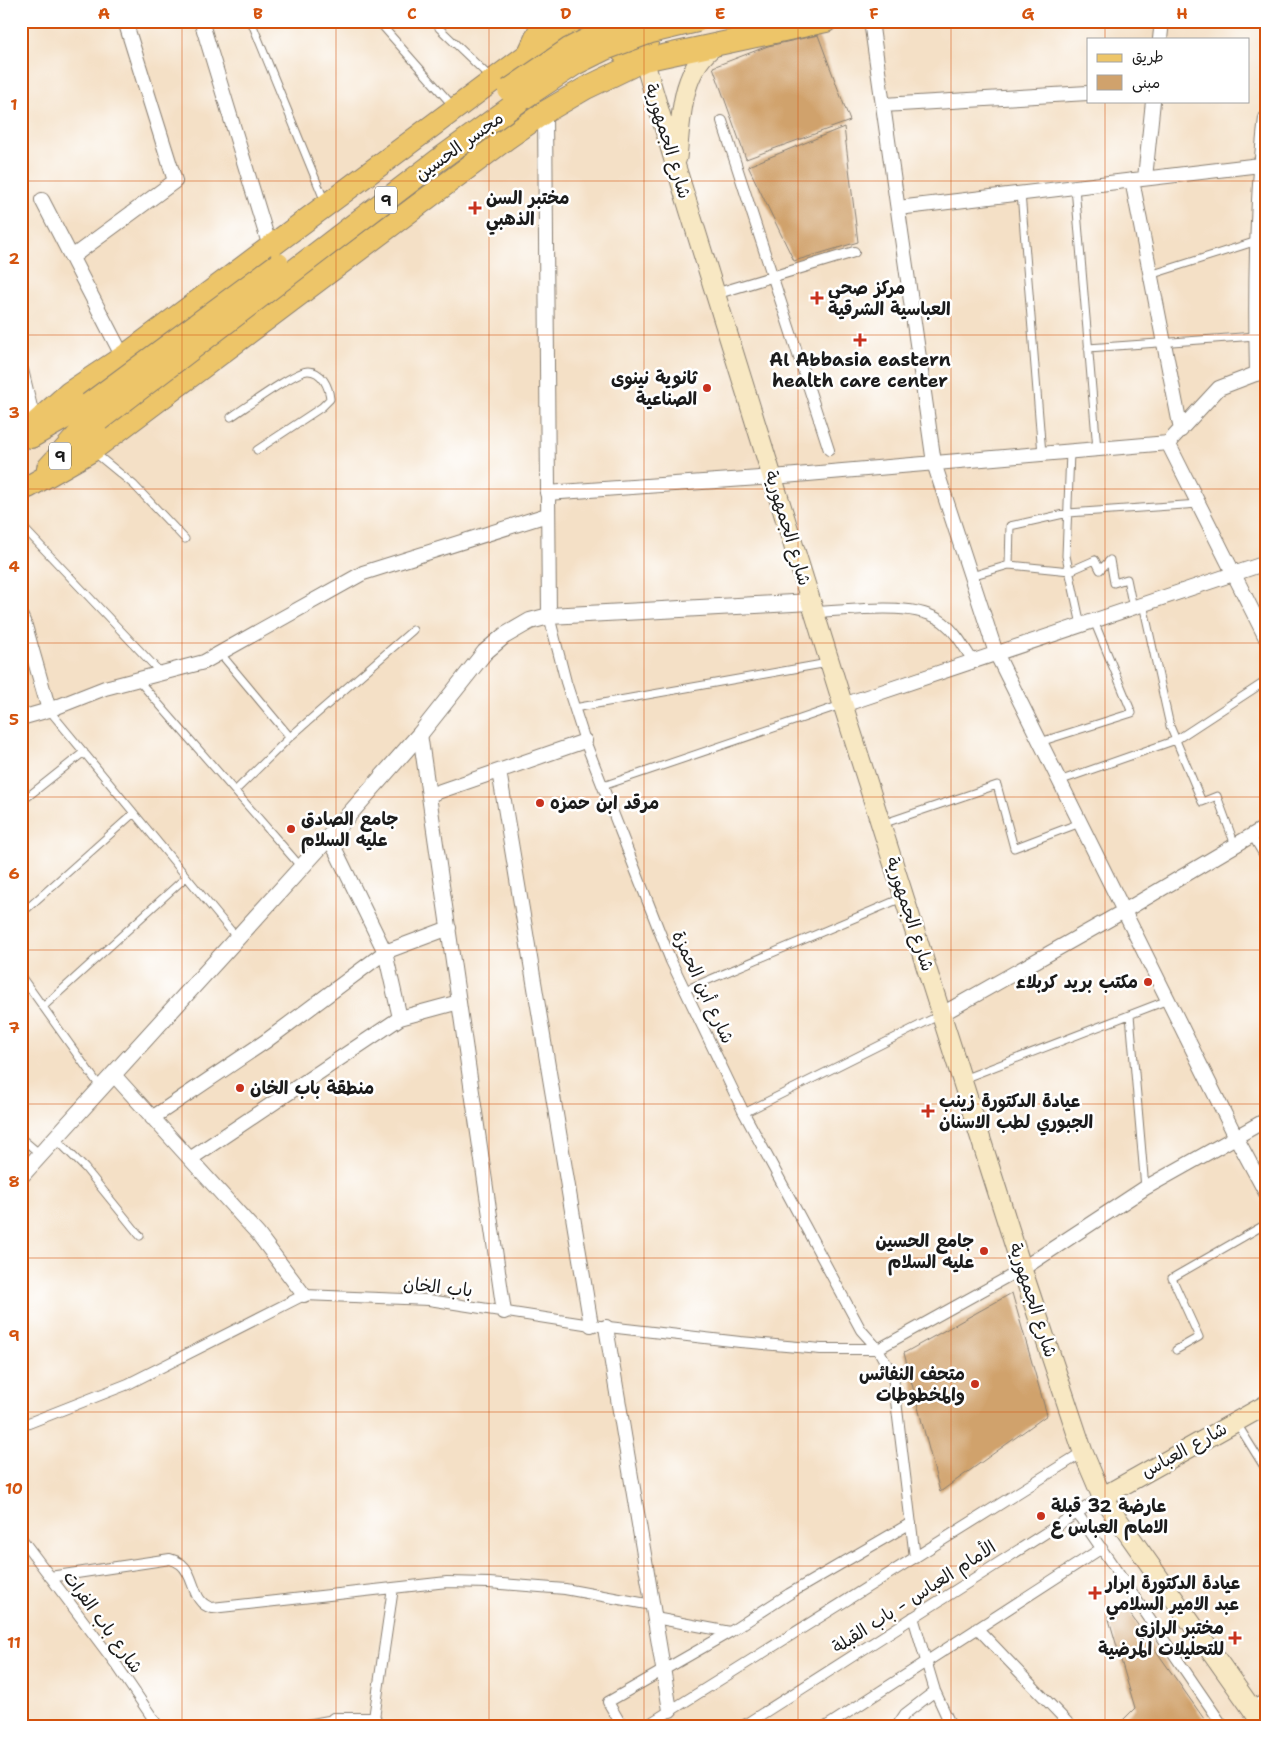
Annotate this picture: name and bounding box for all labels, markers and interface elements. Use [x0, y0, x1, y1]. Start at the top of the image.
text: A [98, 3, 110, 24]
text: B [253, 3, 263, 24]
text: C [407, 3, 417, 24]
text: D [560, 3, 572, 24]
text: E [715, 3, 725, 24]
text: F [869, 3, 879, 24]
text: G [1022, 3, 1035, 24]
text: H [1176, 3, 1188, 24]
legend [1087, 38, 1250, 102]
text: طريق [1132, 47, 1164, 67]
text: مبنى [1132, 73, 1160, 93]
street label: شارع الجمهورية [639, 81, 697, 201]
text: 1 [10, 94, 18, 115]
street label: مجسر الحسين [410, 106, 508, 186]
road number: 9 [375, 186, 397, 214]
place label: مختبر السن الذهبي [486, 186, 570, 235]
marker: مختبر السن الذهبي [468, 201, 482, 215]
text: 2 [8, 248, 20, 269]
place label: مركز صحي العباسية الشرقية [828, 276, 951, 321]
marker: مركز صحي العباسية الشرقية [810, 291, 824, 305]
marker: Al Abbasia eastern health care center [853, 333, 867, 347]
place label: Al Abbasia eastern health care center [769, 348, 951, 393]
place label: ثانوية نينوى الصناعية [611, 366, 699, 411]
marker: ثانوية نينوى الصناعية [701, 382, 713, 394]
text: 3 [8, 402, 20, 423]
road number: 9 [49, 442, 71, 470]
street label: شارع الجمهورية [759, 468, 817, 588]
text: 4 [8, 556, 20, 577]
text: 5 [9, 709, 19, 730]
place label: مرقد ابن حمزه [550, 791, 659, 815]
marker: مرقد ابن حمزه [534, 797, 546, 809]
place label: جامع الصادق عليه السلام [301, 807, 398, 854]
marker: جامع الصادق عليه السلام [285, 823, 297, 835]
street label: شارع الجمهورية [880, 854, 940, 974]
text: 6 [8, 863, 20, 884]
street label: شارع أبن الحمزة [666, 927, 740, 1047]
place label: مكتب بريد كربلاء [1016, 970, 1138, 994]
marker: مكتب بريد كربلاء [1142, 976, 1154, 988]
text: 7 [8, 1017, 20, 1038]
place label: منطقة باب الخان [250, 1076, 374, 1100]
marker: منطقة باب الخان [234, 1082, 246, 1094]
place label: عيادة الدكتورة زينب الجبوري لطب الاسنان [939, 1089, 1093, 1136]
marker: عيادة الدكتورة زينب الجبوري لطب الاسنان [921, 1104, 935, 1118]
text: 8 [8, 1171, 20, 1192]
place label: جامع الحسين عليه السلام [876, 1229, 974, 1276]
street label: شارع الجمهورية [1003, 1240, 1063, 1360]
marker: جامع الحسين عليه السلام [978, 1245, 990, 1257]
street label: باب الخان [402, 1271, 474, 1303]
text: 9 [8, 1325, 20, 1346]
place label: متحف النفائس والمخطوطات [859, 1362, 965, 1407]
marker: متحف النفائس والمخطوطات [969, 1378, 981, 1390]
street label: شارع العباس [1137, 1416, 1231, 1484]
text: 10 [5, 1478, 23, 1499]
place label: عارضة 32 قبلة الامام العباس ع [1051, 1494, 1168, 1541]
marker: عارضة 32 قبلة الامام العباس ع [1035, 1510, 1047, 1522]
street label: الأمام العباس - باب القبلة [827, 1535, 1002, 1661]
street label: شارع باب الفرات [58, 1566, 148, 1678]
place label: عيادة الدكتورة ابرار عبد الامير السلامي [1104, 1571, 1241, 1620]
marker: عيادة الدكتورة ابرار عبد الامير السلامي [1088, 1586, 1102, 1600]
place label: مختبر الرازي للتحليلات المرضية [1098, 1616, 1224, 1661]
marker: مختبر الرازي للتحليلات المرضية [1228, 1631, 1242, 1645]
text: 11 [7, 1632, 21, 1653]

